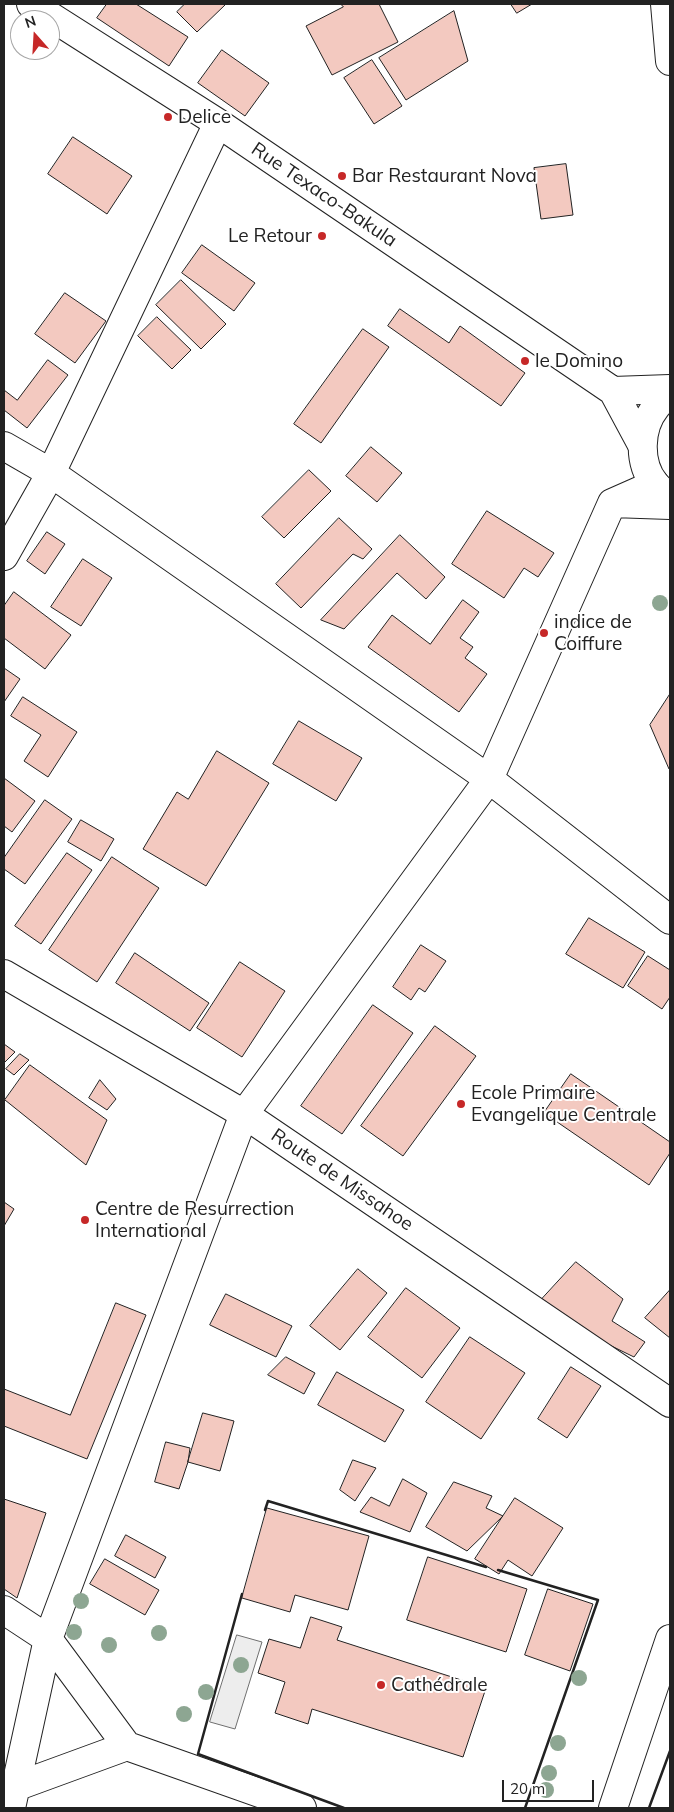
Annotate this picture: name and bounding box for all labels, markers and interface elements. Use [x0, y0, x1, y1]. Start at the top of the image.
north arrow [10, 10, 60, 60]
text: N [23, 12, 38, 32]
place label: Delice [178, 106, 231, 128]
marker: Delice [162, 111, 174, 123]
street label: Rue Texaco-Bakula [247, 138, 401, 252]
place label: Bar Restaurant Nova [352, 165, 537, 187]
marker: Bar Restaurant Nova [336, 170, 348, 182]
place label: Le Retour [228, 225, 312, 247]
marker: Le Retour [316, 230, 328, 242]
place label: le Domino [535, 350, 623, 372]
marker: le Domino [519, 355, 531, 367]
place label: indice de Coiffure [554, 611, 632, 655]
marker: indice de Coiffure [538, 627, 550, 639]
place label: Ecole Primaire Evangelique Centrale [471, 1082, 656, 1126]
marker: Ecole Primaire Evangelique Centrale [455, 1098, 467, 1110]
street label: Route de Missahoe [267, 1124, 417, 1236]
place label: Centre de Resurrection International [95, 1198, 294, 1242]
marker: Centre de Resurrection International [79, 1214, 91, 1226]
place label: Cathédrale [391, 1674, 488, 1696]
marker: Cathédrale [375, 1679, 387, 1691]
scale bar [504, 1770, 596, 1802]
text: 20 m [510, 1779, 545, 1798]

